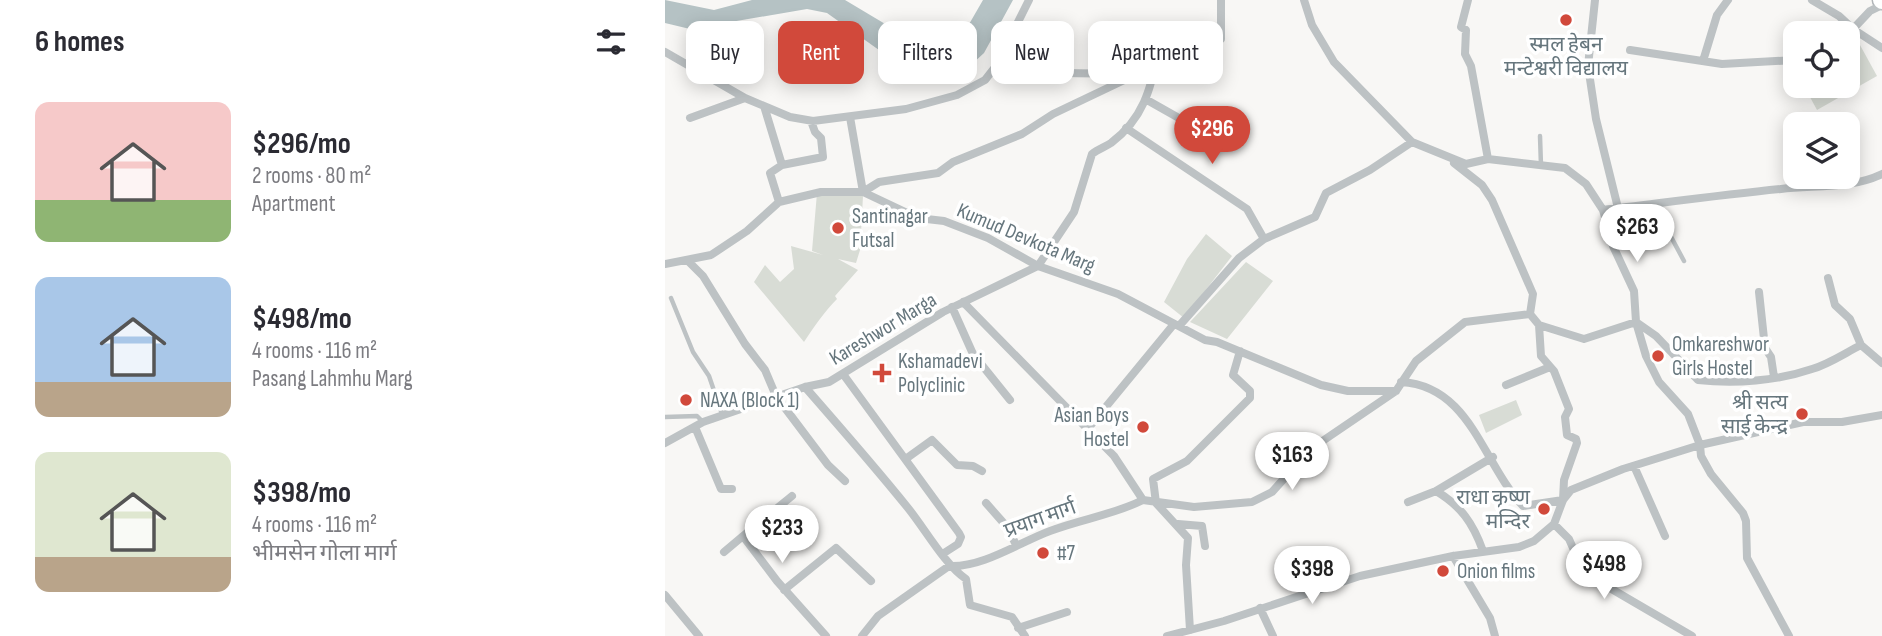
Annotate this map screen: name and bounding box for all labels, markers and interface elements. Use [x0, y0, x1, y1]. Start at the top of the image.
marker: स्मल हेबन मन्टेश्वरी विद्यालय [1558, 12, 1574, 28]
chip: Buy [686, 21, 764, 84]
chip: Rent [778, 21, 864, 84]
chip: Filters [878, 21, 977, 84]
chip: New [991, 21, 1074, 84]
chip: Apartment [1088, 21, 1223, 84]
map controls [1783, 21, 1860, 189]
button: locate [1783, 21, 1860, 98]
icon: filters [592, 23, 630, 61]
text: 6 homes [35, 24, 124, 60]
place label: स्मल हेबन मन्टेश्वरी विद्यालय [1504, 32, 1629, 81]
pin: $296 [1171, 106, 1253, 166]
button: layers [1783, 112, 1860, 189]
text: $296 [1190, 115, 1234, 143]
text: $296/mo [252, 126, 351, 162]
icon: home [91, 130, 175, 214]
text: 2 rooms · 80 m² [252, 162, 371, 190]
text: Apartment [252, 190, 336, 218]
street label: Kumud Devkota Marg [953, 198, 1099, 278]
place label: Santinagar Futsal [852, 204, 928, 253]
pin: $263 [1596, 204, 1678, 264]
text: $263 [1616, 213, 1658, 241]
marker: Santinagar Futsal [830, 220, 846, 236]
street label: Kareshwor Marga [825, 287, 941, 371]
text: $498/mo [252, 301, 352, 337]
icon: home [91, 305, 175, 389]
place label: Omkareshwor Girls Hostel [1672, 332, 1769, 381]
text: 4 rooms · 116 m² [252, 337, 377, 365]
marker: Omkareshwor Girls Hostel [1650, 348, 1666, 364]
place label: Kshamadevi Polyclinic [898, 349, 983, 398]
marker: Kshamadevi Polyclinic [872, 363, 892, 383]
text: Pasang Lahmhu Marg [252, 365, 413, 393]
place label: NAXA (Block 1) [700, 388, 799, 413]
place label: श्री सत्य साई केन्द्र [1721, 390, 1789, 439]
marker: NAXA (Block 1) [678, 392, 694, 408]
place label: Asian Boys Hostel [1054, 403, 1129, 452]
marker: श्री सत्य साई केन्द्र [1794, 406, 1810, 422]
marker: Asian Boys Hostel [1135, 419, 1151, 435]
pin: $163 [1251, 433, 1333, 492]
text: $163 [1271, 441, 1313, 469]
text: $398/mo [252, 475, 351, 511]
icon: home [91, 480, 175, 564]
place label: राधा कृष्ण मन्दिर [1456, 485, 1531, 534]
street label: प्रयाग मार्ग [1001, 494, 1080, 543]
marker: राधा कृष्ण मन्दिर [1536, 501, 1552, 517]
pin: $233 [741, 505, 823, 565]
text: 4 rooms · 116 m² [252, 511, 377, 539]
text: $233 [761, 514, 803, 542]
text: भीमसेन गोला मार्ग [252, 539, 397, 567]
place label: #7 [1057, 541, 1076, 566]
pin: $498 [1563, 542, 1645, 601]
marker: #7 [1035, 545, 1051, 561]
pin: $398 [1271, 546, 1353, 606]
text: $498 [1582, 550, 1626, 578]
text: $398 [1290, 555, 1334, 583]
place label: Onion films [1457, 559, 1535, 584]
marker: Onion films [1435, 563, 1451, 579]

